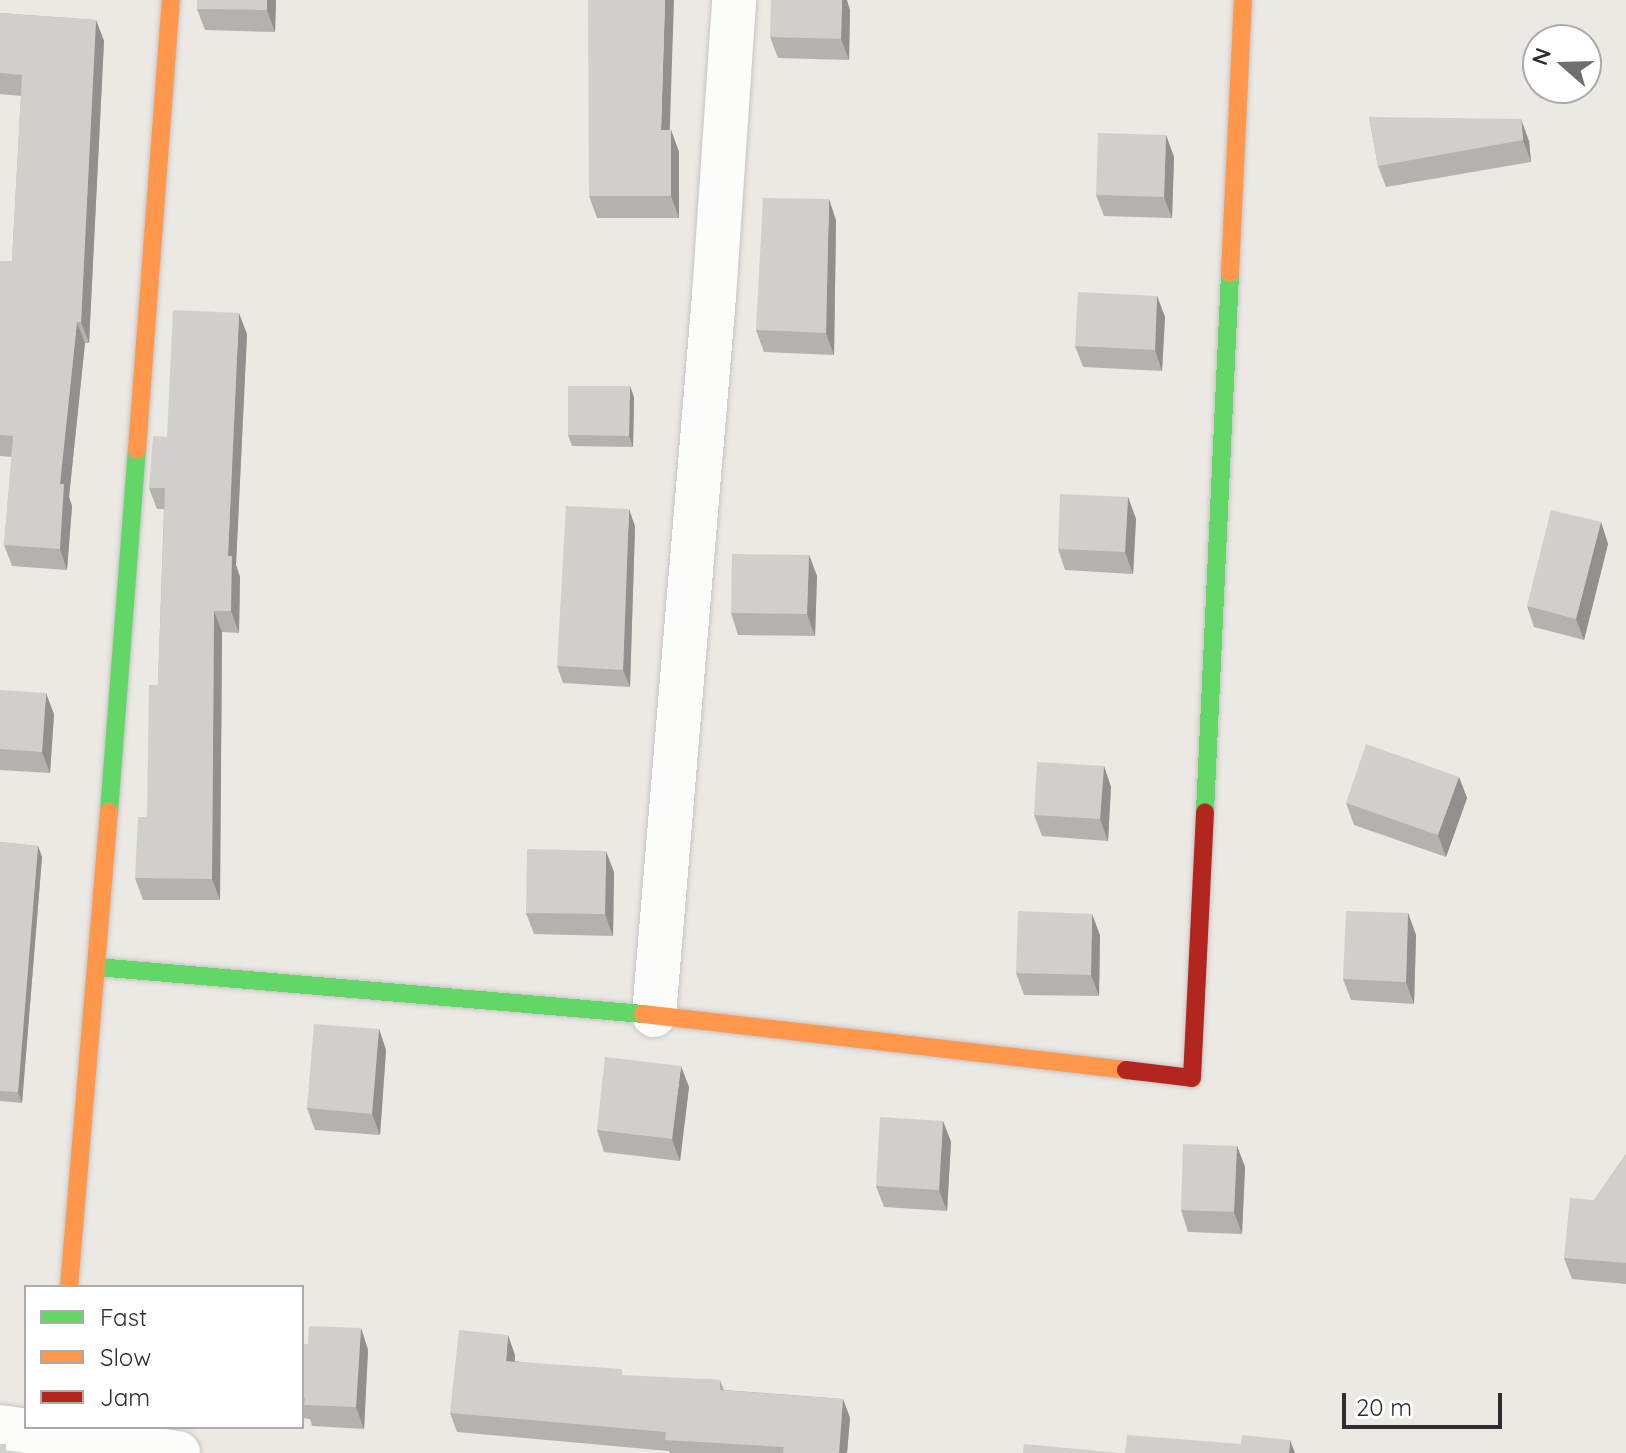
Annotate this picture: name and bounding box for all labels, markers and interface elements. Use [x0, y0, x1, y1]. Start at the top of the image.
north arrow [1522, 24, 1602, 104]
text: N [1525, 44, 1557, 69]
legend [24, 1285, 304, 1429]
text: Fast [100, 1302, 147, 1332]
text: Slow [100, 1342, 151, 1372]
scale bar [1346, 1377, 1506, 1427]
text: Jam [100, 1382, 150, 1412]
text: 20 m [1356, 1392, 1412, 1422]

